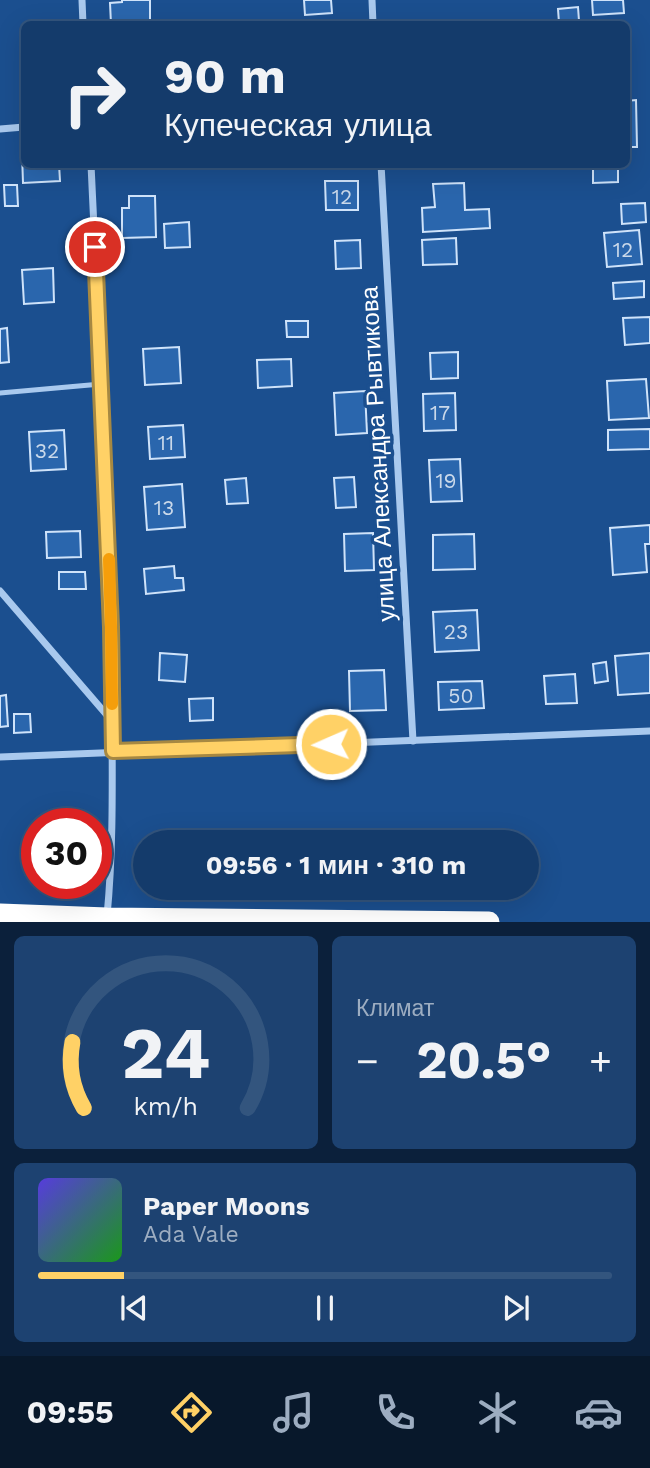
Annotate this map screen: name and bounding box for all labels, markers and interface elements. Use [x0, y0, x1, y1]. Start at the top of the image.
text: 90 m [164, 47, 286, 105]
icon: right [49, 49, 140, 140]
text: Купеческая улица [164, 106, 432, 144]
house number: 12 [332, 184, 352, 209]
pin [65, 217, 125, 277]
icon: arrive [76, 228, 114, 266]
house number: 12 [613, 237, 633, 262]
street label: улица Александра Рывтикова [355, 285, 401, 622]
house number: 17 [430, 400, 450, 425]
house number: 11 [158, 430, 174, 455]
house number: 32 [35, 438, 59, 463]
house number: 19 [435, 468, 457, 493]
house number: 13 [154, 495, 174, 520]
house number: 23 [444, 619, 468, 644]
house number: 50 [448, 683, 474, 708]
position arrow [294, 707, 368, 781]
speed limit sign: 30 [21, 808, 112, 899]
text: 09:56 · 1 мин · 310 m [206, 850, 466, 880]
text: Климат [356, 995, 434, 1022]
text: 24 [121, 1011, 211, 1097]
text: 20.5° [416, 1030, 552, 1091]
text: − [356, 1039, 379, 1083]
text: + [589, 1039, 612, 1083]
text: km/h [134, 1092, 198, 1121]
text: Paper Moons [143, 1191, 310, 1221]
text: Ada Vale [143, 1221, 239, 1248]
icon: previous [115, 1289, 153, 1327]
icon: pause [306, 1289, 344, 1327]
icon: next [497, 1289, 535, 1327]
icon: directions [167, 1388, 216, 1437]
icon: music [269, 1388, 318, 1437]
icon: phone [371, 1388, 420, 1437]
icon: climate [473, 1388, 522, 1437]
icon: car [574, 1388, 623, 1437]
text: 09:55 [26, 1393, 114, 1431]

